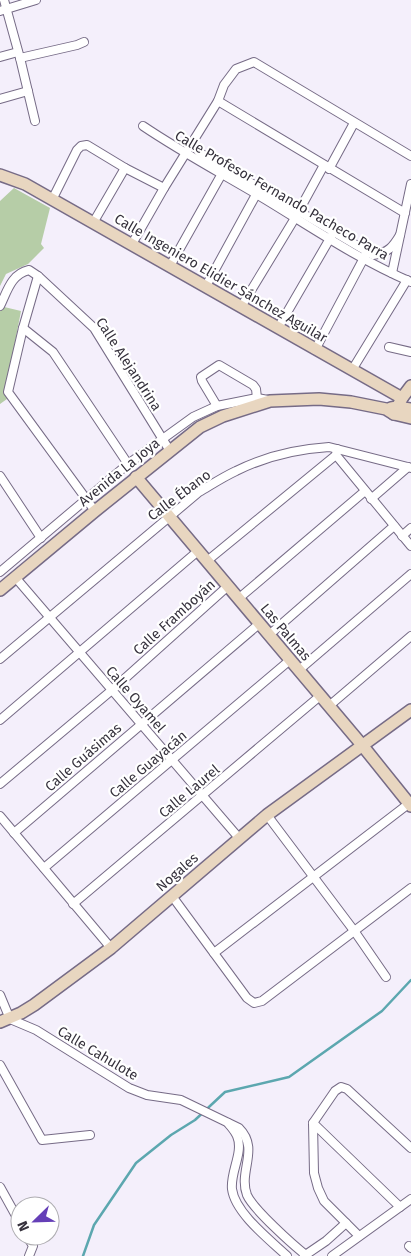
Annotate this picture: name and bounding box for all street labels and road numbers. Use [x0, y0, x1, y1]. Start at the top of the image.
street label: Calle Profesor Fernando Pacheco Parra [172, 127, 392, 264]
street label: Calle Ingeniero Elidier Sánchez Aguilar [111, 210, 331, 347]
street label: Calle Alejandrina [92, 315, 165, 414]
street label: Avenida La Joya [75, 435, 163, 510]
street label: Calle Ébano [144, 465, 214, 525]
street label: Calle Framboyán [130, 576, 219, 659]
street label: Las Palmas [257, 600, 315, 665]
street label: Calle Oyamel [102, 663, 169, 736]
street label: Calle Guásimas [42, 719, 125, 795]
street label: Calle Guayacán [106, 727, 190, 802]
street label: Calle Laurel [156, 761, 223, 822]
street label: Nogales [153, 849, 202, 895]
street label: Calle Cahulote [54, 1023, 141, 1084]

